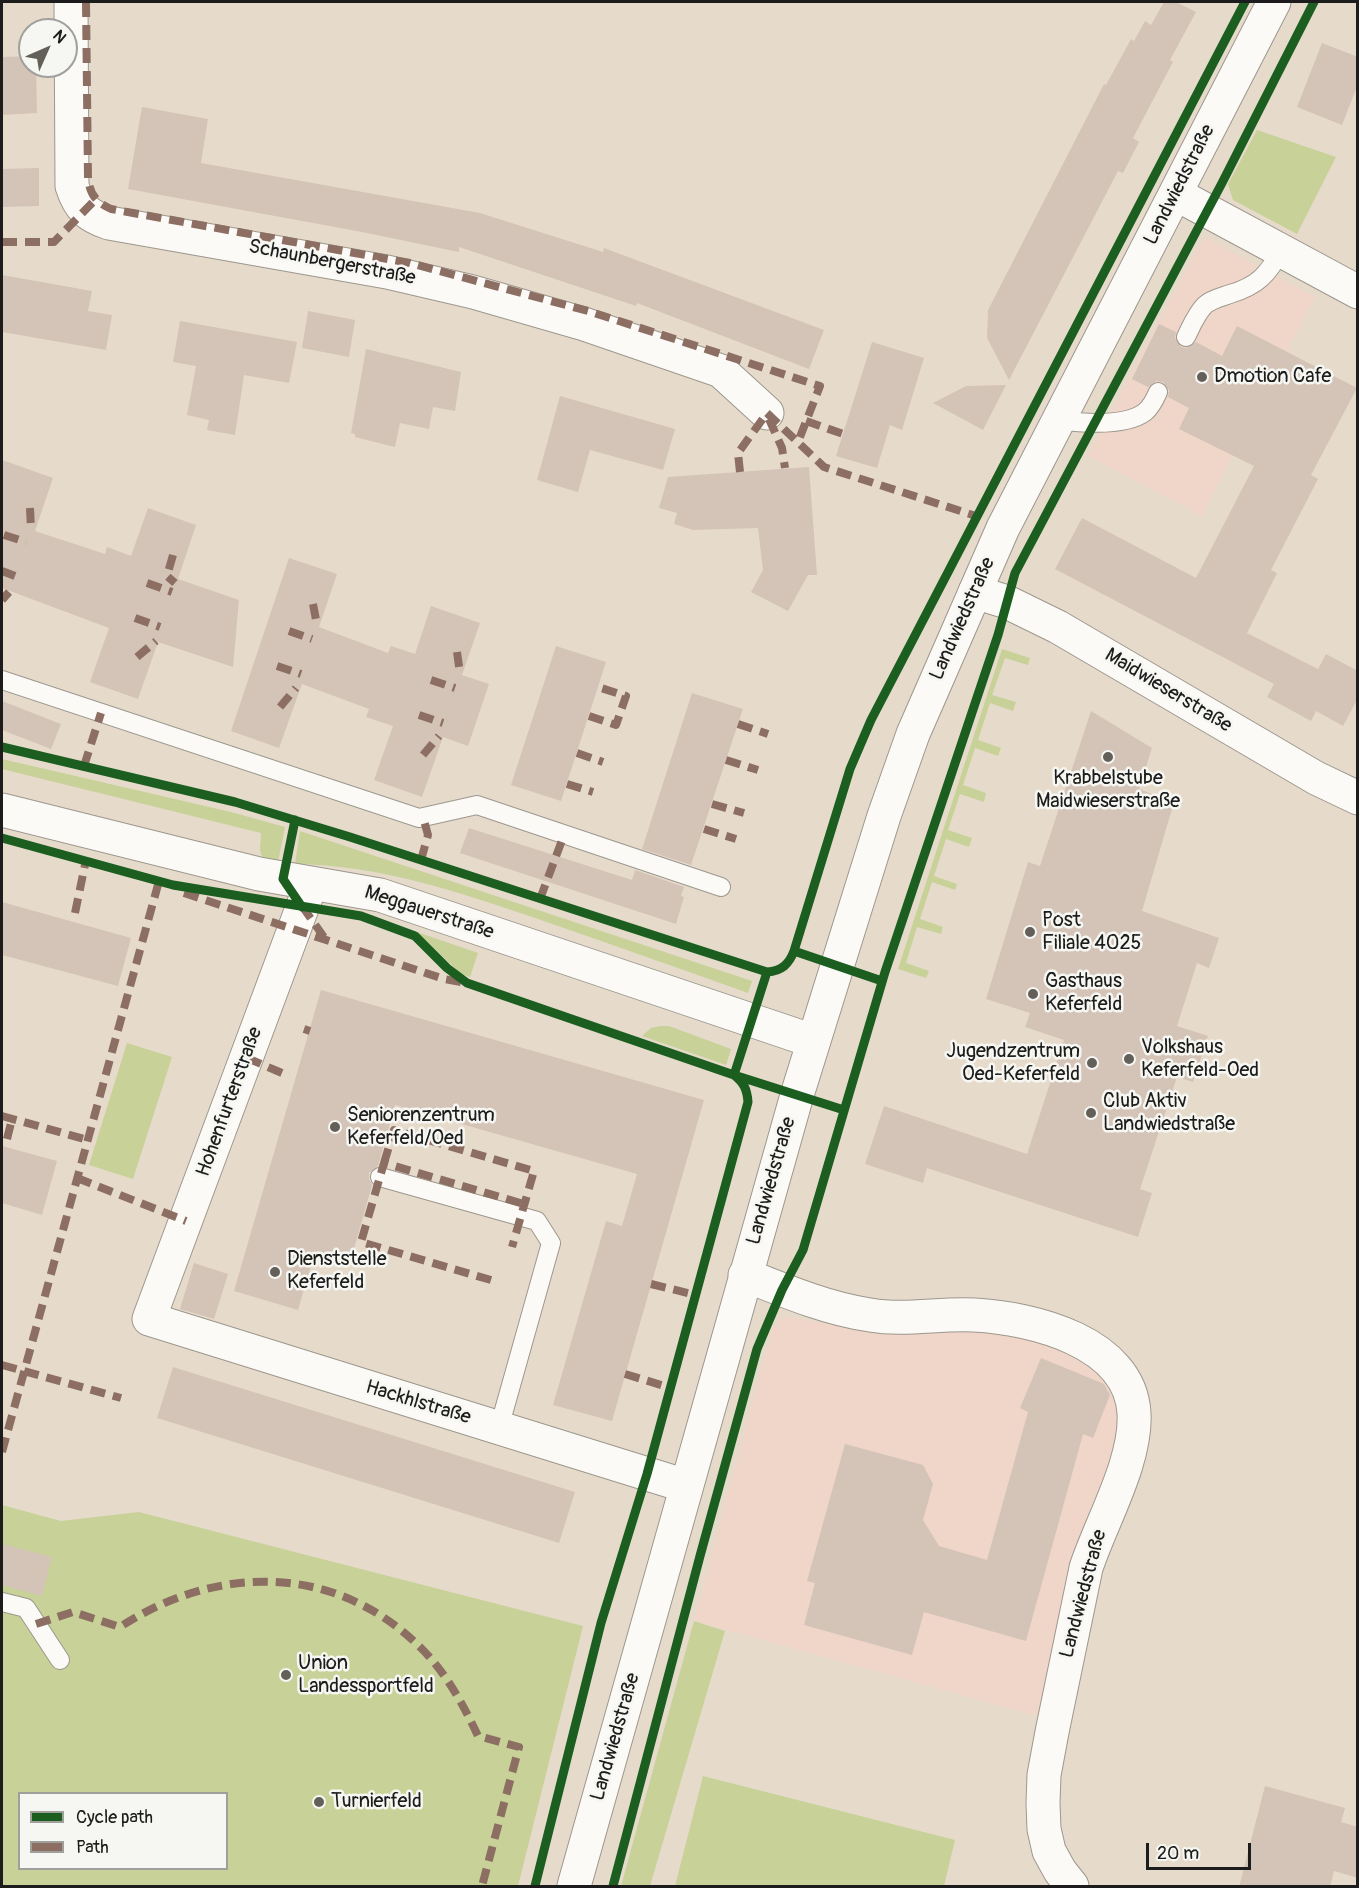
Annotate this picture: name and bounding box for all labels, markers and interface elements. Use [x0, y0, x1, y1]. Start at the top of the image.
north arrow [18, 18, 78, 78]
text: N [48, 26, 70, 48]
street label: Landwiedstraße [1139, 121, 1221, 249]
street label: Schaunbergerstraße [246, 235, 418, 291]
place label: Dmotion Cafe [1214, 365, 1331, 389]
marker: Dmotion Cafe [1195, 370, 1209, 384]
street label: Landwiedstraße [925, 554, 1001, 684]
street label: Maidwieserstraße [1100, 644, 1236, 738]
marker: Krabbelstube Maidwieserstraße [1101, 750, 1115, 764]
place label: Krabbelstube Maidwieserstraße [1036, 767, 1180, 814]
street label: Meggauerstraße [361, 881, 497, 945]
place label: Post Filiale 4025 [1042, 909, 1141, 956]
marker: Post Filiale 4025 [1023, 925, 1037, 939]
place label: Gasthaus Keferfeld [1045, 970, 1122, 1017]
marker: Gasthaus Keferfeld [1026, 987, 1040, 1001]
street label: Hohenfurterstraße [192, 1024, 268, 1180]
place label: Volkshaus Keferfeld-Oed [1141, 1036, 1259, 1083]
place label: Jugendzentrum Oed-Keferfeld [946, 1040, 1080, 1087]
marker: Volkshaus Keferfeld-Oed [1122, 1052, 1136, 1066]
marker: Jugendzentrum Oed-Keferfeld [1085, 1056, 1099, 1070]
place label: Club Aktiv Landwiedstraße [1103, 1090, 1235, 1137]
place label: Seniorenzentrum Keferfeld/Oed [347, 1104, 495, 1151]
marker: Club Aktiv Landwiedstraße [1084, 1106, 1098, 1120]
street label: Landwiedstraße [742, 1114, 802, 1248]
marker: Seniorenzentrum Keferfeld/Oed [328, 1120, 342, 1134]
place label: Dienststelle Keferfeld [287, 1248, 387, 1295]
marker: Dienststelle Keferfeld [268, 1265, 282, 1279]
street label: Hackhlstraße [362, 1376, 474, 1430]
street label: Landwiedstraße [1055, 1527, 1113, 1661]
place label: Union Landessportfeld [298, 1652, 434, 1699]
marker: Union Landessportfeld [279, 1668, 293, 1682]
street label: Landwiedstraße [586, 1670, 646, 1804]
place label: Turnierfeld [331, 1790, 422, 1814]
legend [18, 1792, 228, 1870]
marker: Turnierfeld [312, 1795, 326, 1809]
text: Cycle path [76, 1806, 153, 1829]
scale bar [1149, 1831, 1254, 1869]
text: Path [76, 1836, 109, 1859]
text: 20 m [1157, 1842, 1199, 1865]

